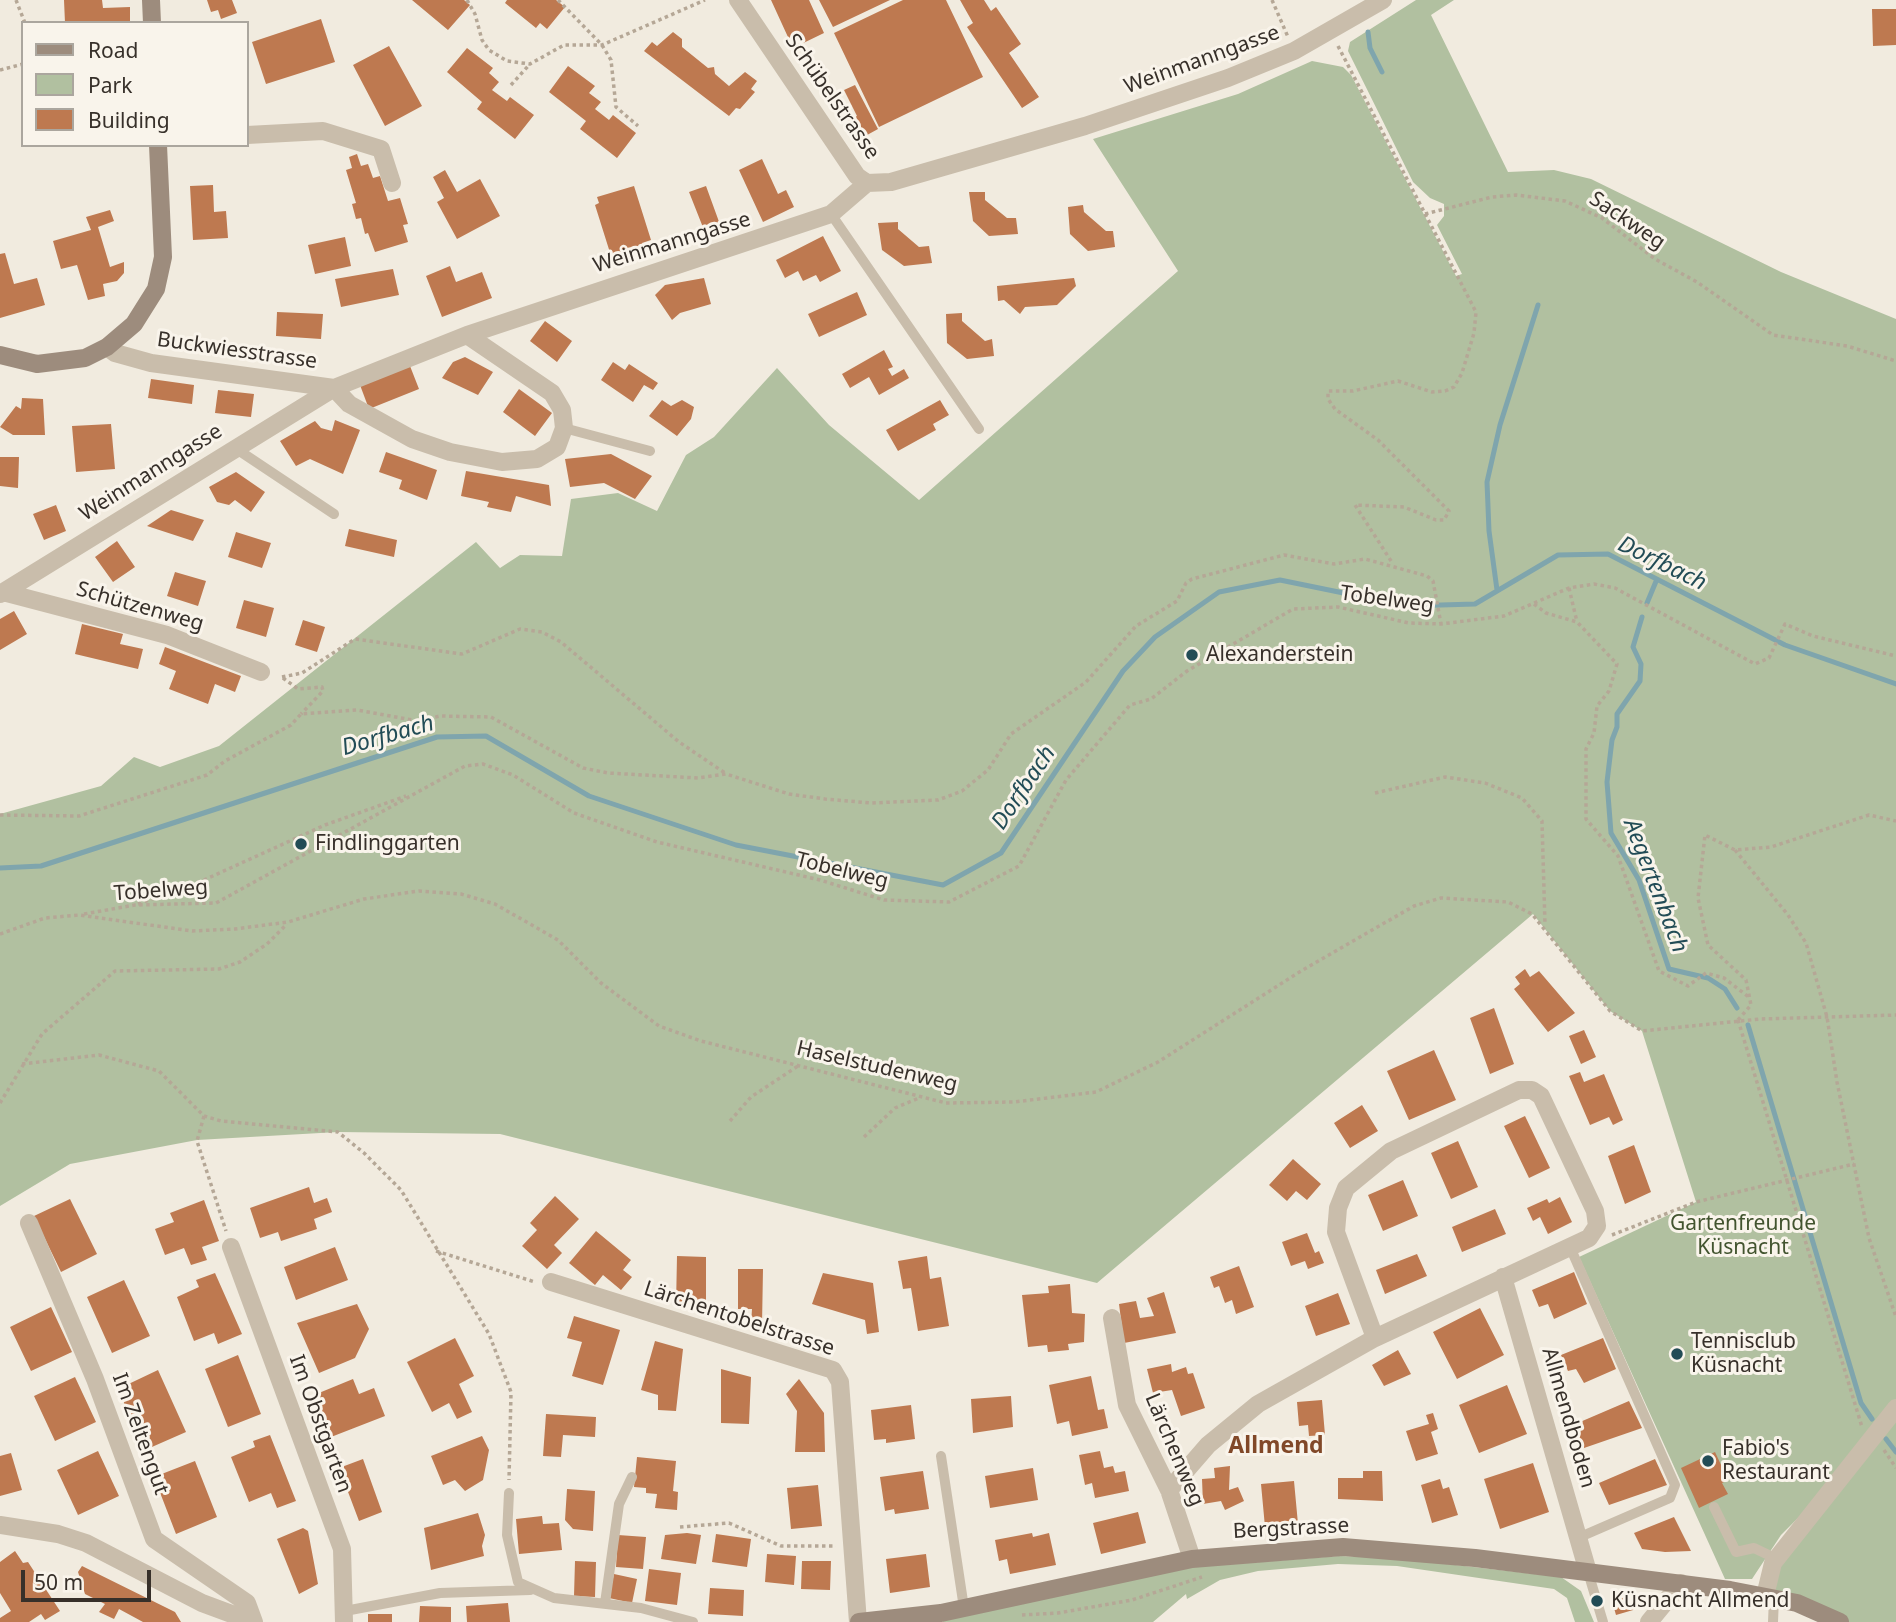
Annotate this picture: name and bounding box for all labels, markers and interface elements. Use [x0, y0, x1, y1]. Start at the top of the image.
street label: Weinmanngasse [1121, 20, 1283, 100]
legend [21, 21, 248, 147]
street label: Schübelstrasse [779, 29, 885, 165]
text: Road [88, 36, 138, 64]
text: Park [88, 71, 132, 99]
text: Building [88, 106, 170, 134]
street label: Sackweg [1584, 187, 1670, 255]
street label: Weinmanngasse [590, 207, 754, 279]
street label: Buckwiesstrasse [155, 327, 319, 375]
street label: Weinmanngasse [75, 419, 227, 527]
water label: Dorfbach [1613, 531, 1711, 597]
street label: Schützenweg [74, 577, 206, 637]
street label: Tobelweg [1339, 581, 1435, 619]
place label: Alexanderstein [1206, 642, 1353, 668]
marker: Alexanderstein [1184, 647, 1200, 663]
water label: Dorfbach [339, 710, 437, 762]
water label: Dorfbach [986, 741, 1062, 835]
water label: Aegertenbach [1617, 815, 1693, 957]
place label: Findlinggarten [315, 831, 460, 857]
marker: Findlinggarten [293, 836, 309, 852]
street label: Tobelweg [793, 847, 891, 895]
street label: Tobelweg [113, 875, 209, 907]
street label: Haselstudenweg [794, 1036, 960, 1098]
park label: Gartenfreunde Küsnacht [1670, 1211, 1816, 1261]
street label: Lärchentobelstrasse [640, 1276, 838, 1362]
place label: Tennisclub Küsnacht [1691, 1329, 1796, 1379]
street label: Allmendboden [1536, 1345, 1600, 1491]
marker: Tennisclub Küsnacht [1669, 1346, 1685, 1362]
street label: Im Obstgarten [283, 1352, 357, 1496]
street label: Im Zeltengut [106, 1370, 174, 1498]
street label: Lärchenweg [1139, 1390, 1209, 1510]
district label: Allmend [1228, 1432, 1324, 1460]
place label: Fabio's Restaurant [1722, 1436, 1830, 1486]
marker: Fabio's Restaurant [1700, 1453, 1716, 1469]
street label: Bergstrasse [1232, 1513, 1350, 1545]
scale bar [24, 1556, 154, 1600]
text: 50 m [34, 1568, 83, 1596]
place label: Küsnacht Allmend [1611, 1588, 1790, 1614]
marker: Küsnacht Allmend [1589, 1593, 1605, 1609]

